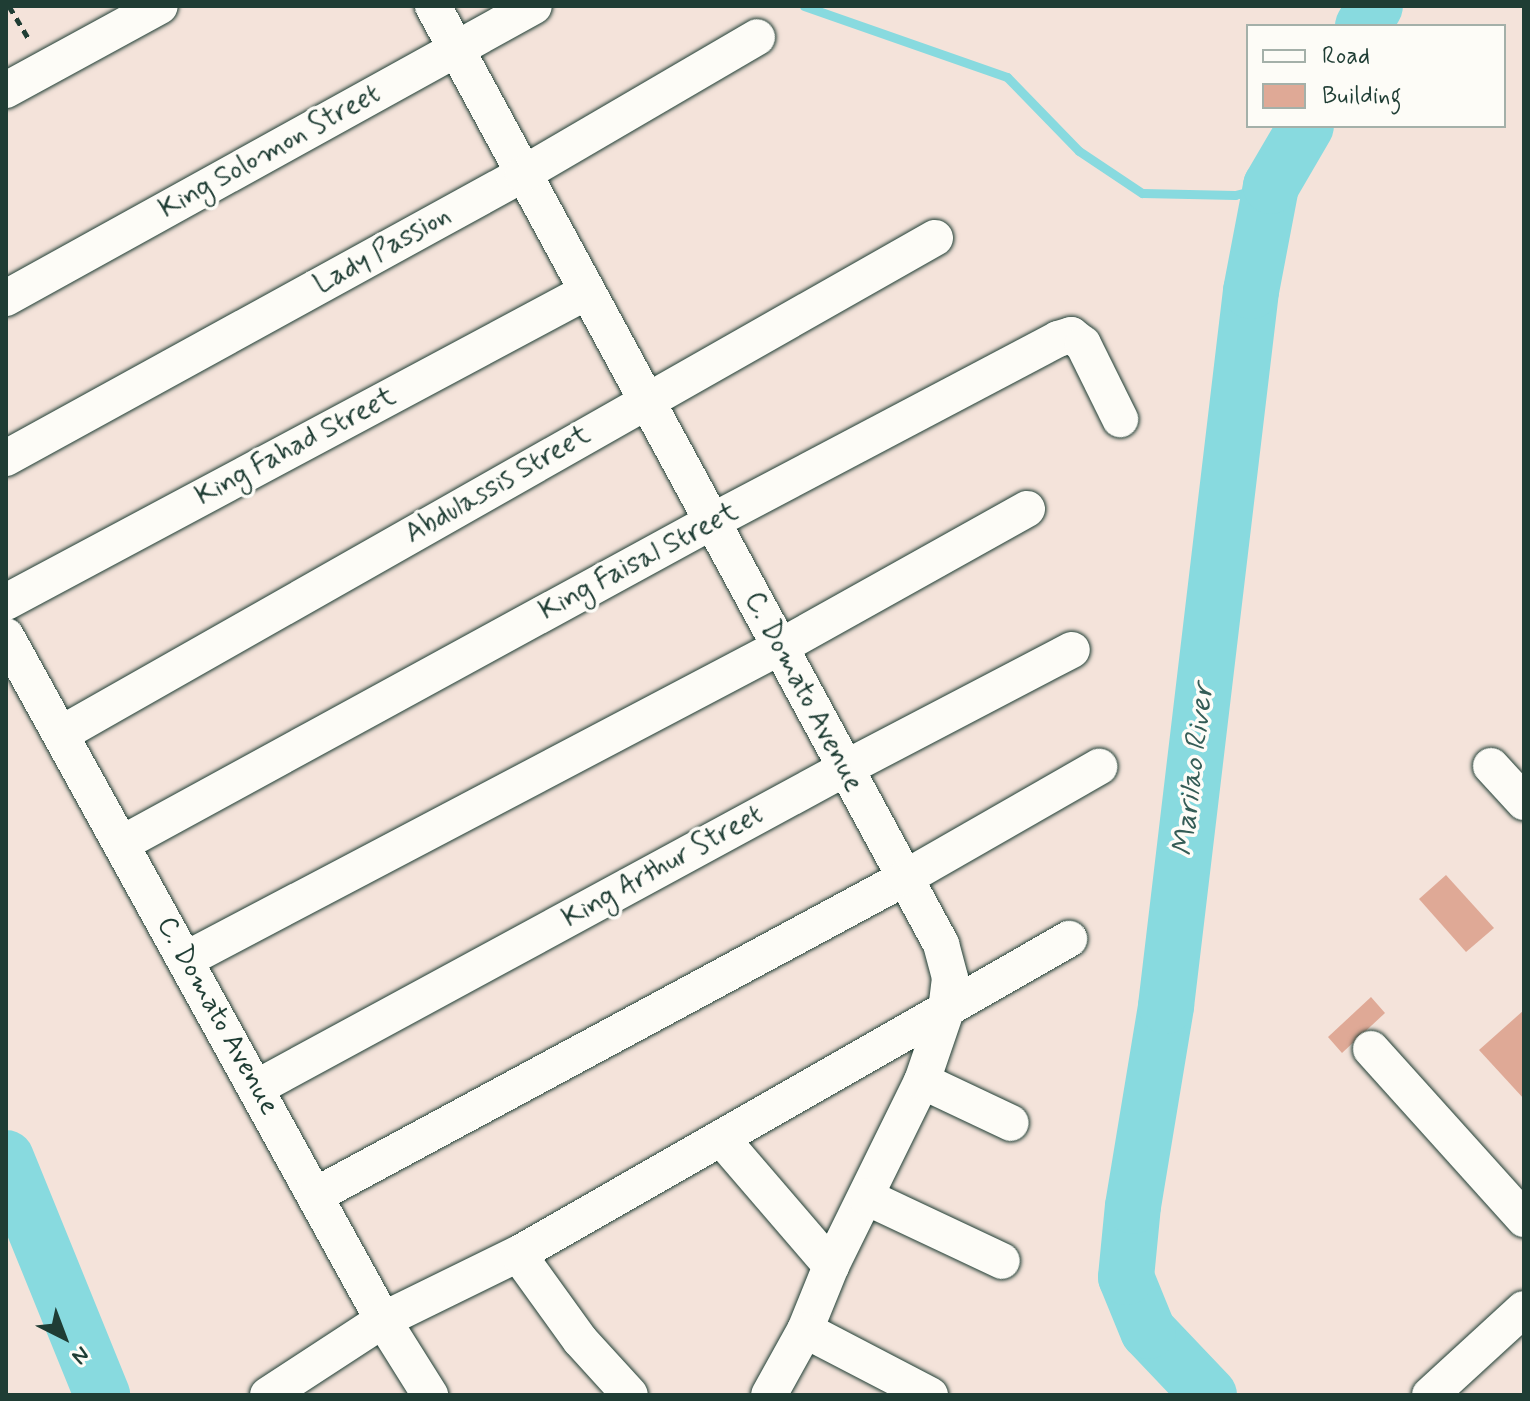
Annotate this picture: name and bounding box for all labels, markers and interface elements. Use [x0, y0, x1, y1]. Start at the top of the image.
legend [1246, 24, 1506, 128]
text: Road [1322, 41, 1370, 72]
street label: King Solomon Street [152, 76, 388, 228]
text: Building [1322, 81, 1402, 112]
street label: Lady Passion [309, 200, 457, 302]
street label: King Fahad Street [190, 380, 402, 514]
street label: Abdulassis Street [399, 418, 597, 552]
street label: King Faisal Street [534, 495, 744, 629]
street label: C. Domato Avenue [736, 586, 870, 798]
water label: Marilao River [1166, 682, 1222, 858]
street label: King Arthur Street [555, 797, 771, 937]
street label: C. Domato Avenue [149, 911, 285, 1121]
north arrow [24, 1297, 104, 1377]
text: N [65, 1340, 95, 1370]

